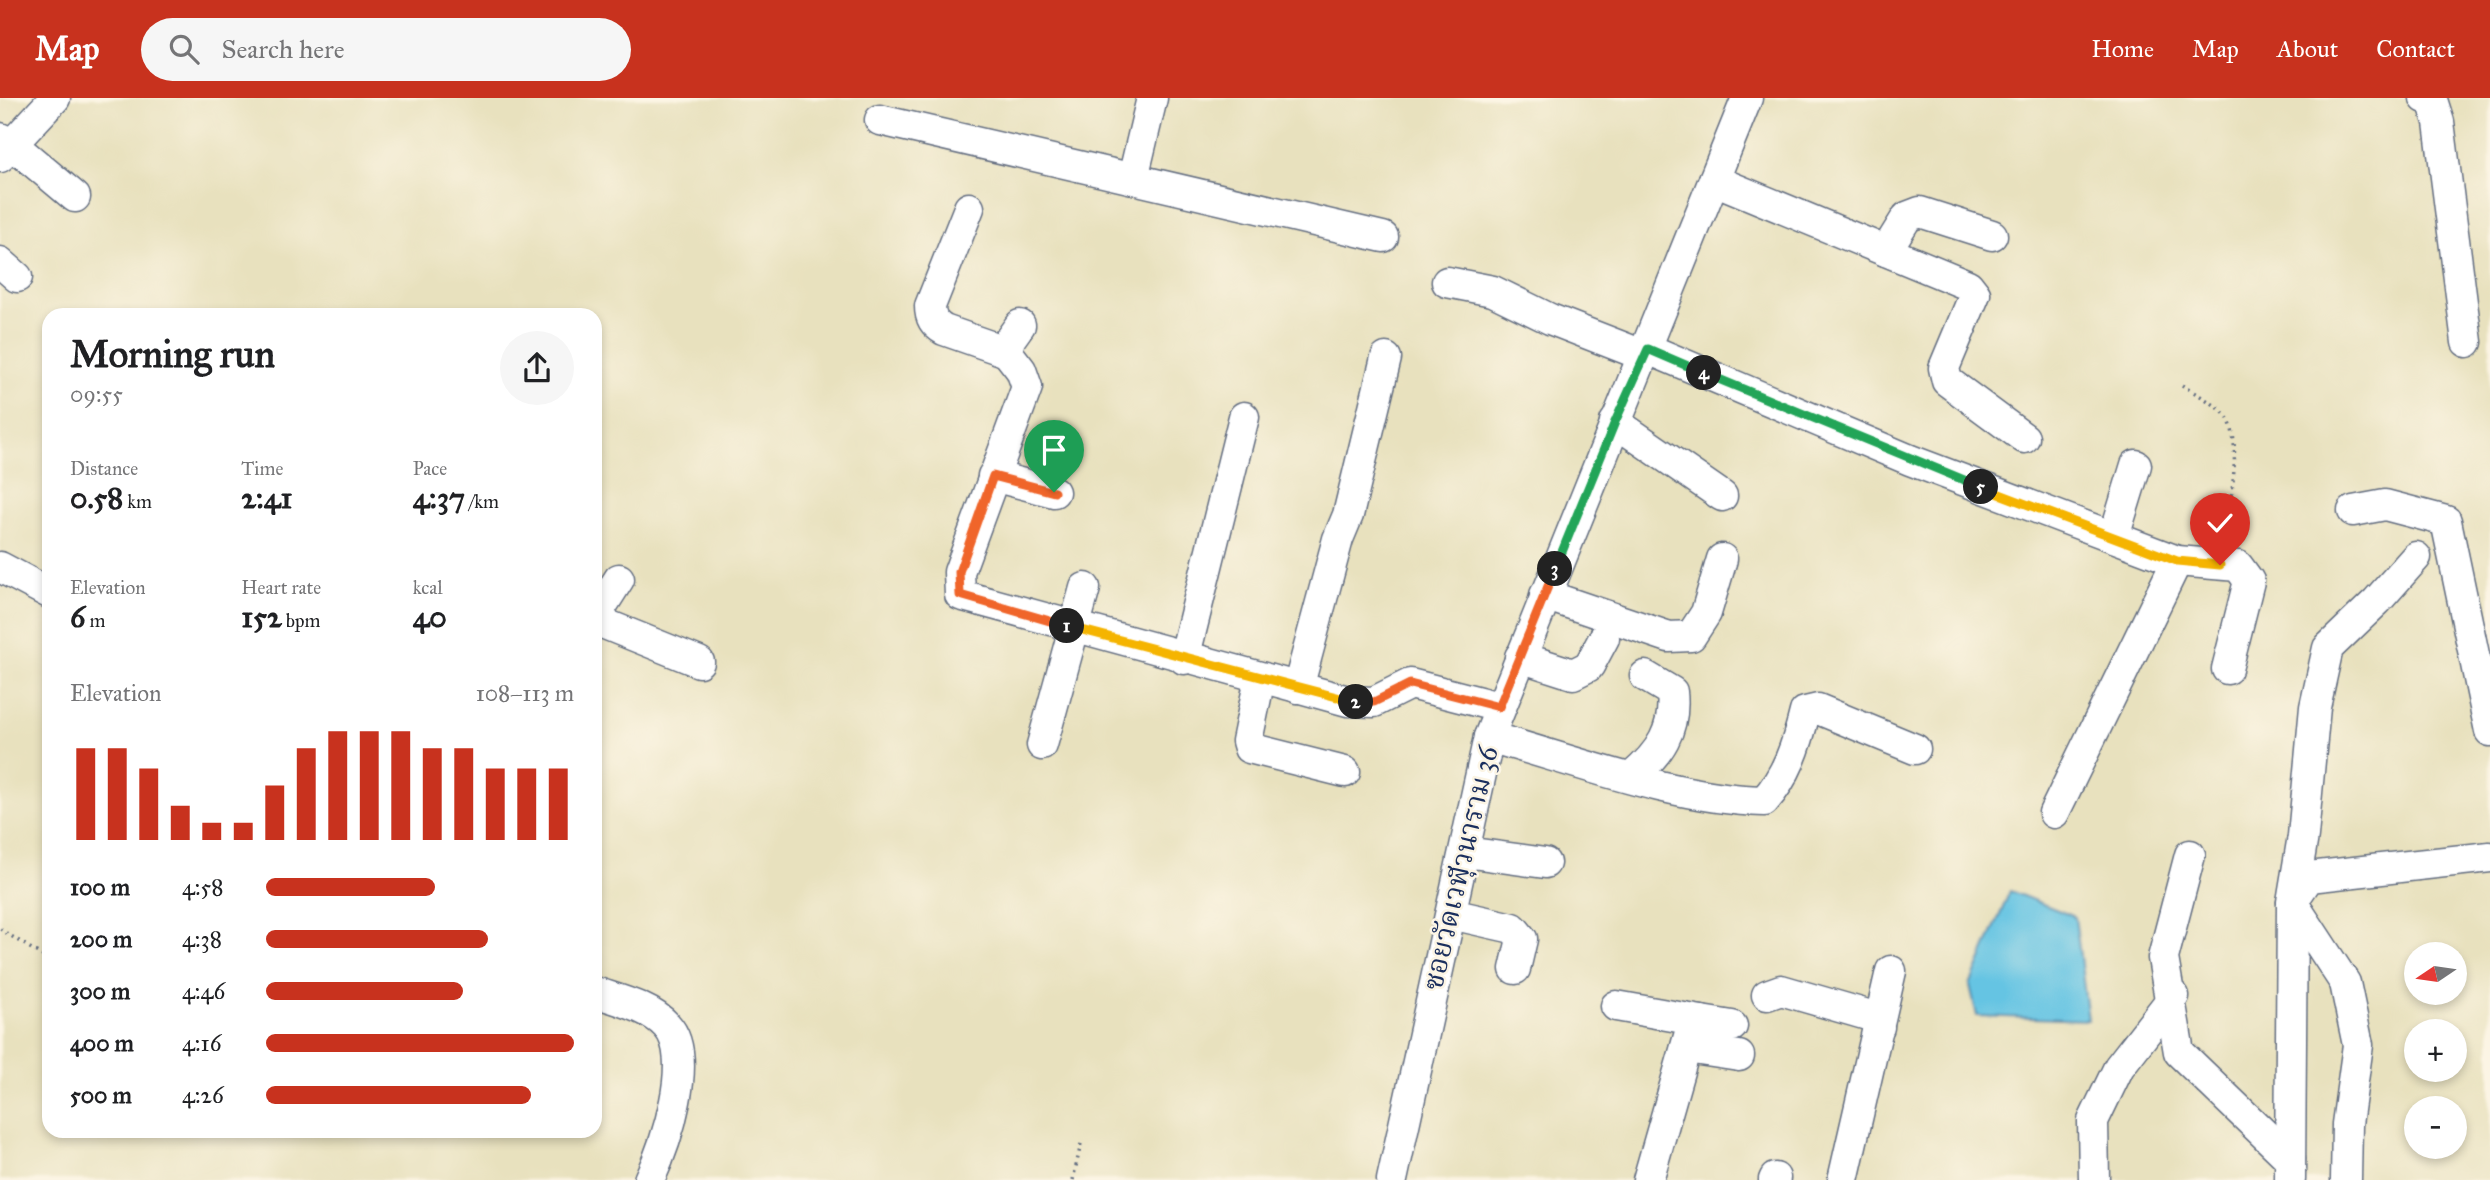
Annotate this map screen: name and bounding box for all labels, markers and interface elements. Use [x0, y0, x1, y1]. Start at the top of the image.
search box [141, 18, 631, 81]
text: Map [35, 29, 99, 69]
icon: search [165, 30, 203, 68]
text: Search here [221, 33, 345, 65]
text: Home [2091, 34, 2154, 64]
text: Map [2192, 34, 2239, 64]
text: About [2277, 34, 2338, 64]
text: Contact [2376, 34, 2455, 64]
text: Morning run [70, 331, 275, 377]
button: share [500, 331, 574, 405]
pin: 4 [1686, 356, 1722, 390]
text: 4 [1698, 361, 1709, 384]
text: 09:55 [70, 380, 123, 408]
pin [1024, 420, 1084, 492]
icon: arrive [1035, 431, 1073, 469]
text: Distance [70, 457, 138, 480]
text: Time [241, 457, 283, 480]
text: Pace [413, 457, 447, 480]
pin: 5 [1964, 470, 1998, 504]
text: 5 [1976, 475, 1985, 498]
text: 0.58 [70, 480, 123, 516]
text: 2:41 [241, 480, 292, 516]
text: 4:37 [413, 480, 465, 516]
text: km [123, 490, 152, 513]
text: /km [465, 490, 499, 513]
pin [2190, 493, 2250, 565]
icon: check [2201, 504, 2239, 542]
pin: 3 [1538, 552, 1572, 587]
text: 3 [1551, 557, 1558, 580]
text: Elevation [70, 576, 145, 599]
text: Heart rate [241, 576, 321, 599]
text: kcal [413, 576, 443, 599]
text: 6 [70, 599, 85, 635]
text: 152 [241, 599, 282, 635]
text: 40 [413, 599, 447, 635]
pin: 1 [1050, 608, 1084, 644]
text: m [85, 609, 105, 632]
text: bpm [282, 609, 320, 632]
text: 1 [1063, 614, 1070, 637]
text: Elevation [70, 679, 161, 707]
text: 108–113 m [476, 679, 574, 707]
pin: 2 [1338, 684, 1374, 720]
text: 2 [1351, 690, 1360, 713]
street label: ซอยวัดเวฬุวนาราม 36 [1415, 741, 1506, 994]
text: 100 m [70, 873, 130, 901]
text: 4:58 [182, 873, 224, 901]
text: 200 m [70, 925, 132, 953]
text: 4:38 [182, 925, 222, 953]
north arrow [2404, 942, 2468, 1004]
map controls [2404, 942, 2467, 1159]
text: 300 m [70, 977, 130, 1005]
text: 4:46 [182, 977, 225, 1005]
button: + [2404, 1019, 2467, 1082]
text: 400 m [70, 1029, 134, 1057]
text: 4:16 [182, 1029, 221, 1057]
text: 500 m [70, 1081, 132, 1109]
text: 4:26 [182, 1081, 224, 1109]
button: − [2404, 1096, 2467, 1159]

